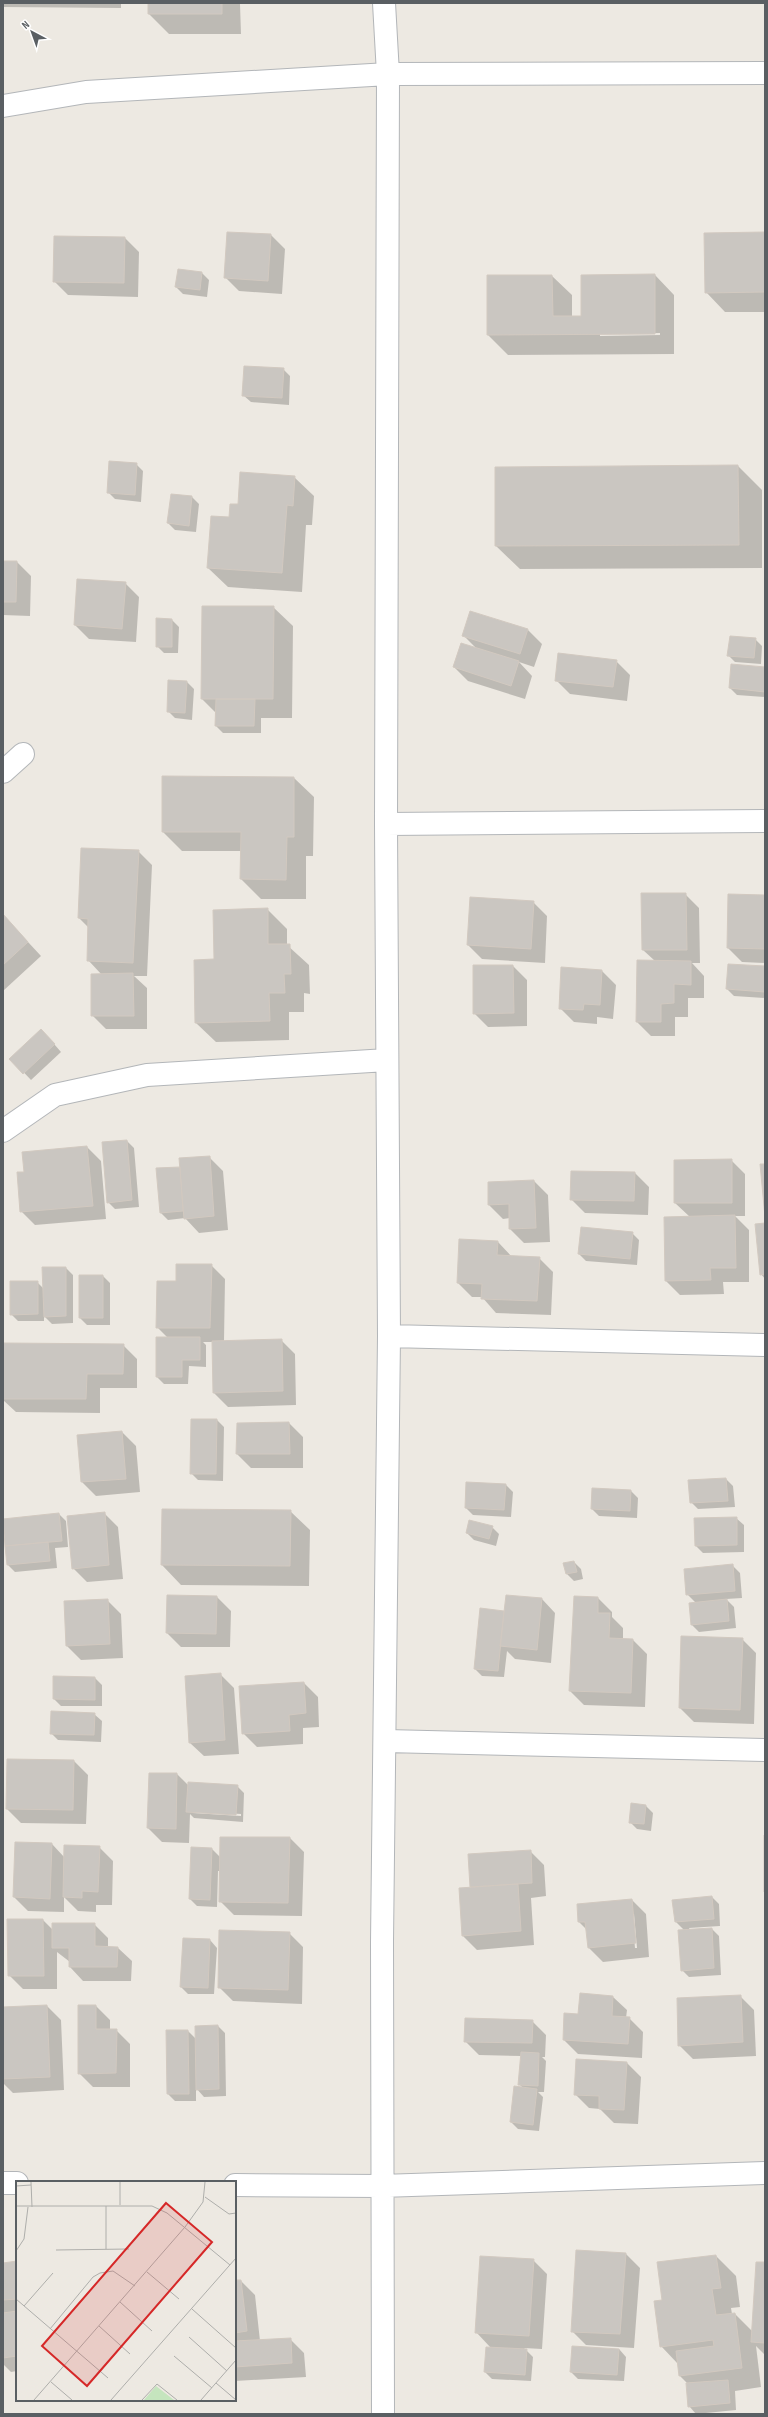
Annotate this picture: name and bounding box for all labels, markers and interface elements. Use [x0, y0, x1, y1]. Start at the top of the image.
north arrow [12, 12, 52, 52]
text: N [19, 18, 32, 32]
inset map [16, 2181, 236, 2401]

